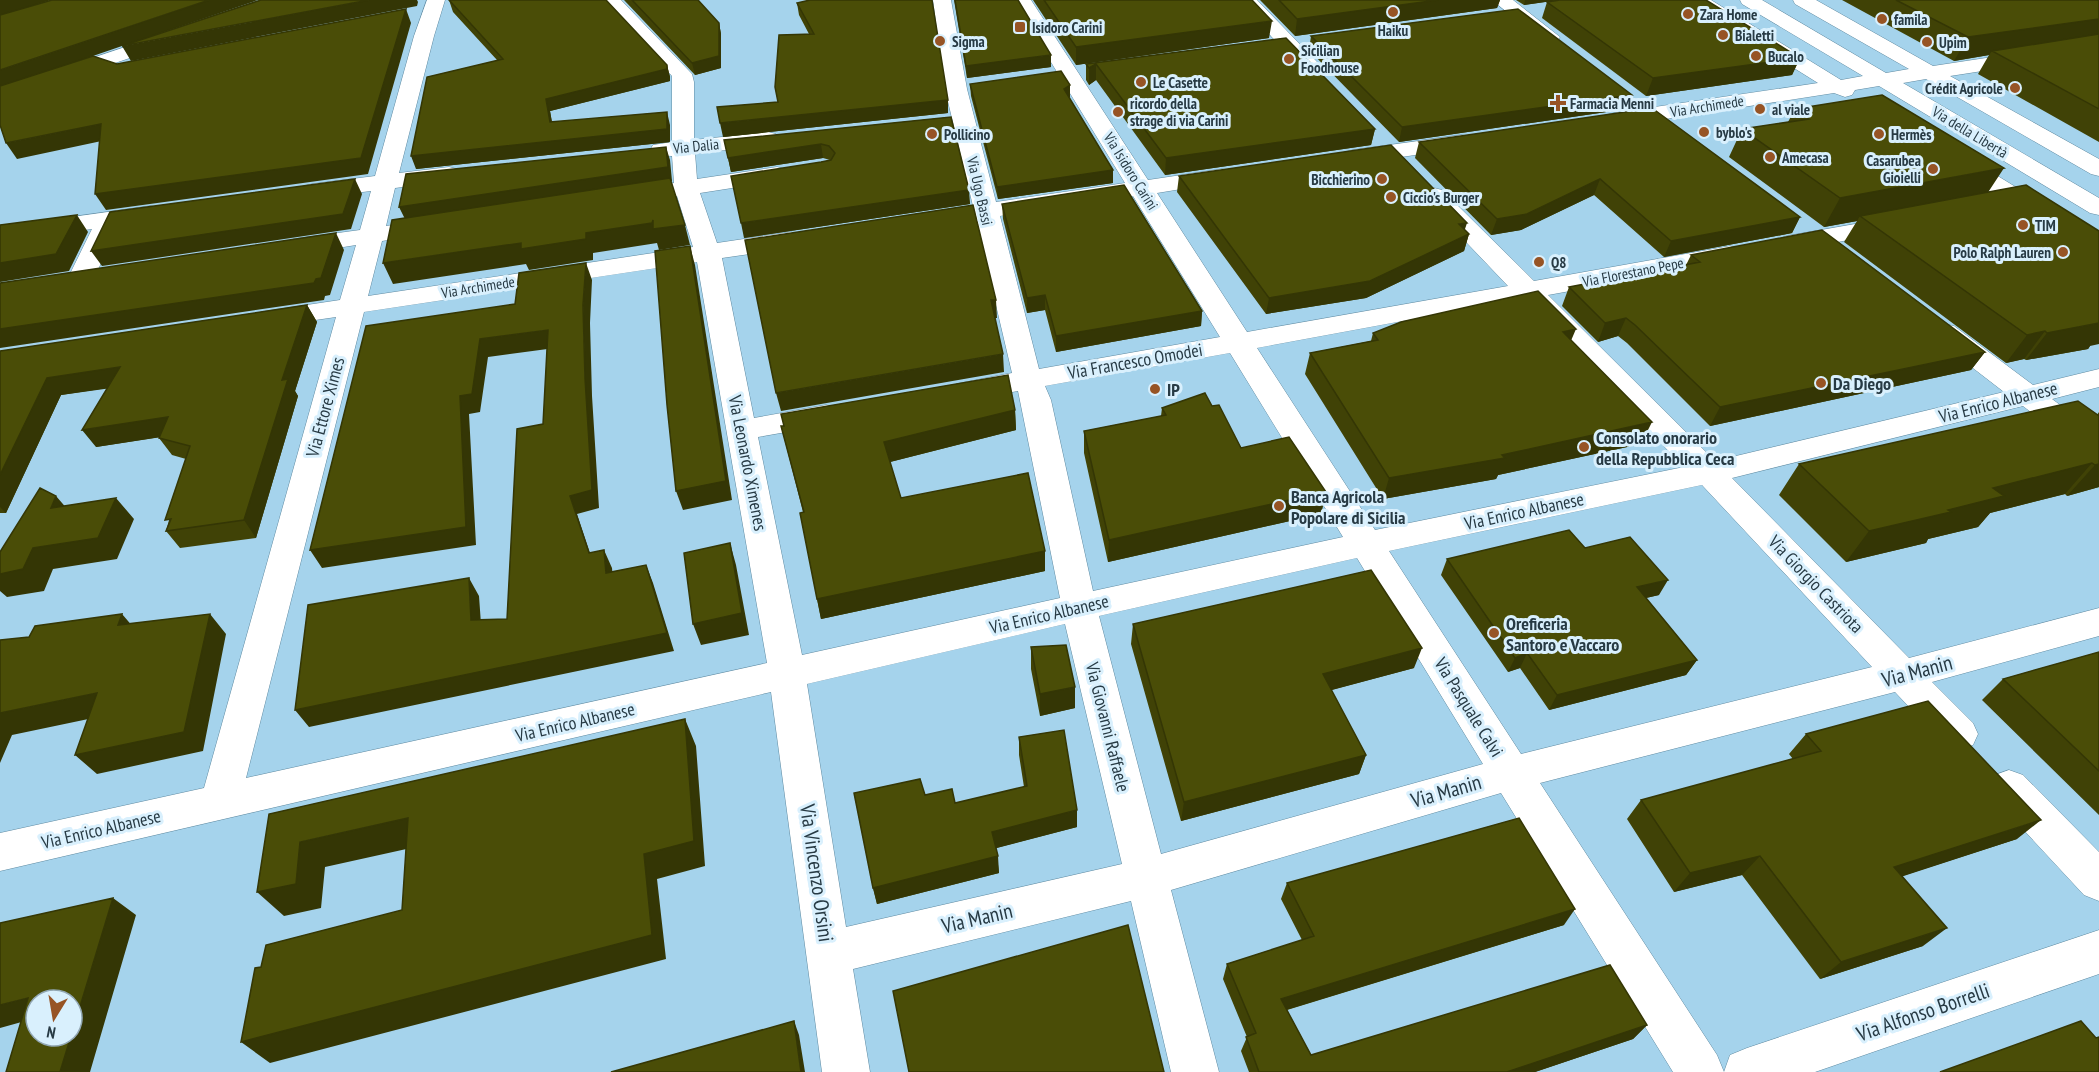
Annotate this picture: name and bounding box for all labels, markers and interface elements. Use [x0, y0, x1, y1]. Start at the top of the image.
marker: Haiku [1386, 5, 1400, 19]
place label: Zara Home [1700, 5, 1757, 24]
marker: Zara Home [1681, 7, 1695, 21]
place label: famila [1894, 10, 1927, 29]
marker: famila [1875, 12, 1889, 26]
place label: Isidoro Carini [1032, 18, 1102, 37]
marker: Isidoro Carini [1013, 20, 1027, 34]
place label: Haiku [1378, 21, 1409, 40]
place label: Bialetti [1735, 26, 1774, 45]
marker: Bialetti [1716, 28, 1730, 42]
place label: Sigma [952, 32, 985, 51]
place label: Upim [1939, 33, 1967, 52]
marker: Sigma [933, 34, 947, 48]
marker: Upim [1920, 35, 1934, 49]
place label: Sicilian Foodhouse [1301, 41, 1359, 77]
place label: Bucalo [1768, 47, 1804, 66]
marker: Bucalo [1749, 49, 1763, 63]
marker: Sicilian Foodhouse [1282, 52, 1296, 66]
place label: Le Casette [1153, 73, 1208, 92]
marker: Le Casette [1134, 75, 1148, 89]
place label: Crédit Agricole [1925, 79, 2003, 98]
marker: Crédit Agricole [2008, 81, 2022, 95]
street label: Via Archimede [1668, 91, 1745, 121]
place label: ricordo della strage di via Carini [1130, 94, 1228, 130]
place label: Farmacia Menni [1570, 94, 1654, 113]
marker: Farmacia Menni [1551, 96, 1565, 110]
place label: al viale [1772, 100, 1810, 119]
street label: Via della Libertà [1928, 101, 2011, 162]
marker: al viale [1753, 102, 1767, 116]
marker: ricordo della strage di via Carini [1111, 105, 1125, 119]
place label: byblo's [1716, 123, 1752, 142]
place label: Pollicino [944, 125, 990, 144]
marker: byblo's [1697, 125, 1711, 139]
place label: Hermès [1891, 125, 1931, 144]
marker: Pollicino [925, 127, 939, 141]
marker: Hermès [1872, 127, 1886, 141]
street label: Via Isidoro Carini [1099, 128, 1162, 213]
street label: Via Dalia [671, 134, 720, 158]
place label: Amecasa [1781, 148, 1829, 167]
marker: Amecasa [1763, 150, 1777, 164]
place label: Casarubea Gioielli [1866, 151, 1921, 187]
street label: Via Ugo Bassi [963, 154, 997, 227]
marker: Casarubea Gioielli [1926, 162, 1940, 176]
place label: Bicchierino [1311, 170, 1370, 189]
marker: Bicchierino [1375, 172, 1389, 186]
place label: Ciccio's Burger [1403, 188, 1480, 207]
marker: Ciccio's Burger [1384, 190, 1398, 204]
place label: TIM [2035, 216, 2056, 235]
marker: TIM [2016, 218, 2030, 232]
place label: Polo Ralph Lauren [1954, 243, 2051, 262]
marker: Polo Ralph Lauren [2056, 245, 2070, 259]
place label: Q8 [1551, 253, 1566, 272]
street label: Via Florestano Pepe [1580, 253, 1685, 291]
marker: Q8 [1532, 255, 1546, 269]
street label: Via Archimede [439, 272, 516, 302]
street label: Via Francesco Omodei [1065, 338, 1204, 384]
street label: Via Ettore Ximes [300, 355, 349, 460]
place label: Da Diego [1833, 372, 1891, 395]
marker: Da Diego [1814, 376, 1828, 390]
street label: Via Enrico Albanese [1935, 376, 2060, 428]
place label: IP [1167, 378, 1180, 401]
marker: IP [1148, 382, 1162, 396]
street label: Via Leonardo Ximenes [723, 392, 772, 533]
place label: Consolato onorario della Repubblica Ceca [1596, 426, 1734, 470]
marker: Consolato onorario della Repubblica Ceca [1577, 440, 1591, 454]
place label: Banca Agricola Popolare di Sicilia [1291, 485, 1406, 529]
street label: Via Enrico Albanese [1461, 487, 1586, 535]
marker: Banca Agricola Popolare di Sicilia [1272, 499, 1286, 513]
street label: Via Giorgio Castriota [1763, 530, 1868, 638]
street label: Via Enrico Albanese [986, 589, 1111, 639]
place label: Oreficeria Santoro e Vaccaro [1506, 612, 1619, 656]
marker: Oreficeria Santoro e Vaccaro [1487, 626, 1501, 640]
street label: Via Manin [1878, 649, 1955, 694]
street label: Via Pasquale Calvi [1429, 652, 1509, 761]
street label: Via Giovanni Raffaele [1081, 659, 1135, 794]
street label: Via Enrico Albanese [512, 697, 637, 747]
street label: Via Manin [1407, 768, 1484, 814]
street label: Via Vincenzo Orsini [794, 801, 840, 944]
street label: Via Enrico Albanese [38, 804, 163, 854]
street label: Via Manin [938, 897, 1015, 939]
street label: Via Alfonso Borrelli [1852, 977, 1993, 1048]
north arrow [24, 988, 84, 1048]
text: N [45, 1022, 57, 1043]

